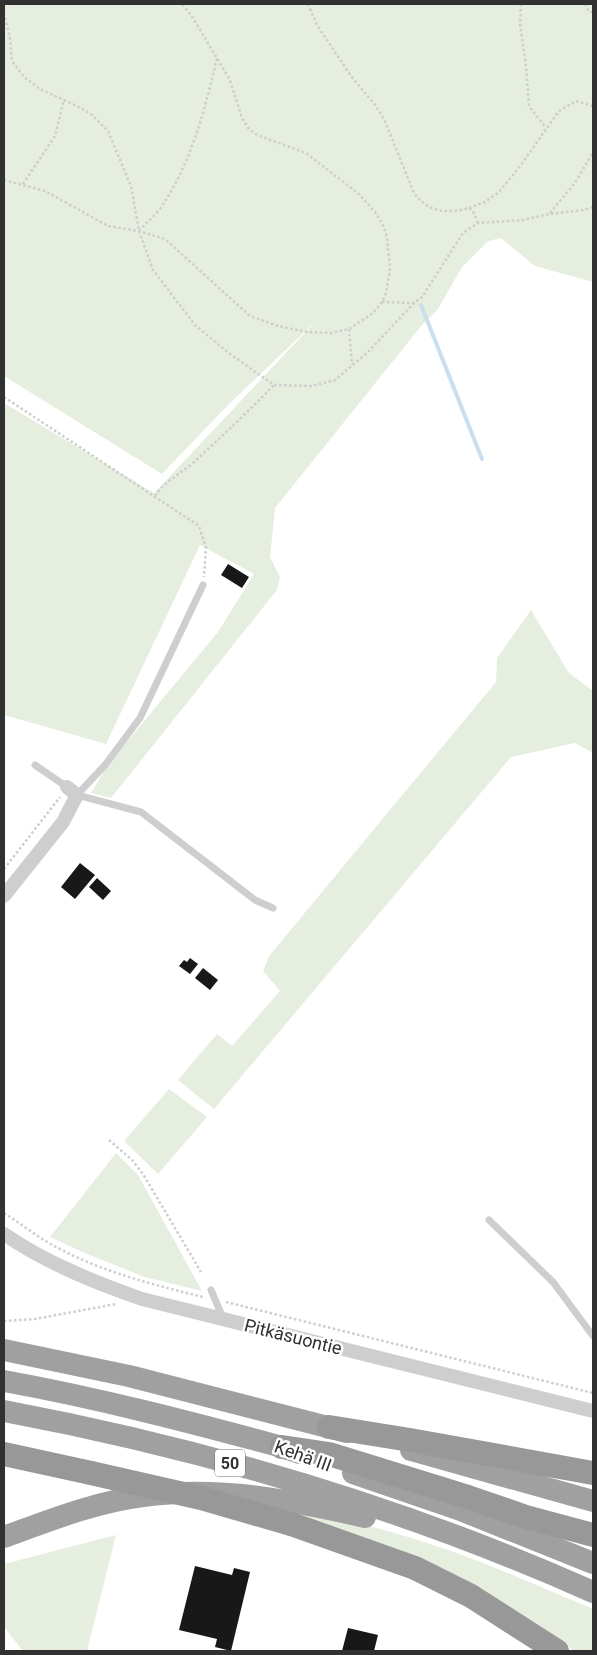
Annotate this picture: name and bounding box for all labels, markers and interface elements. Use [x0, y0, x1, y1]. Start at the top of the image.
street label: Pitkäsuontie [242, 1314, 344, 1359]
street label: Kehä III [272, 1435, 335, 1476]
road number: 50 [215, 1450, 245, 1476]

